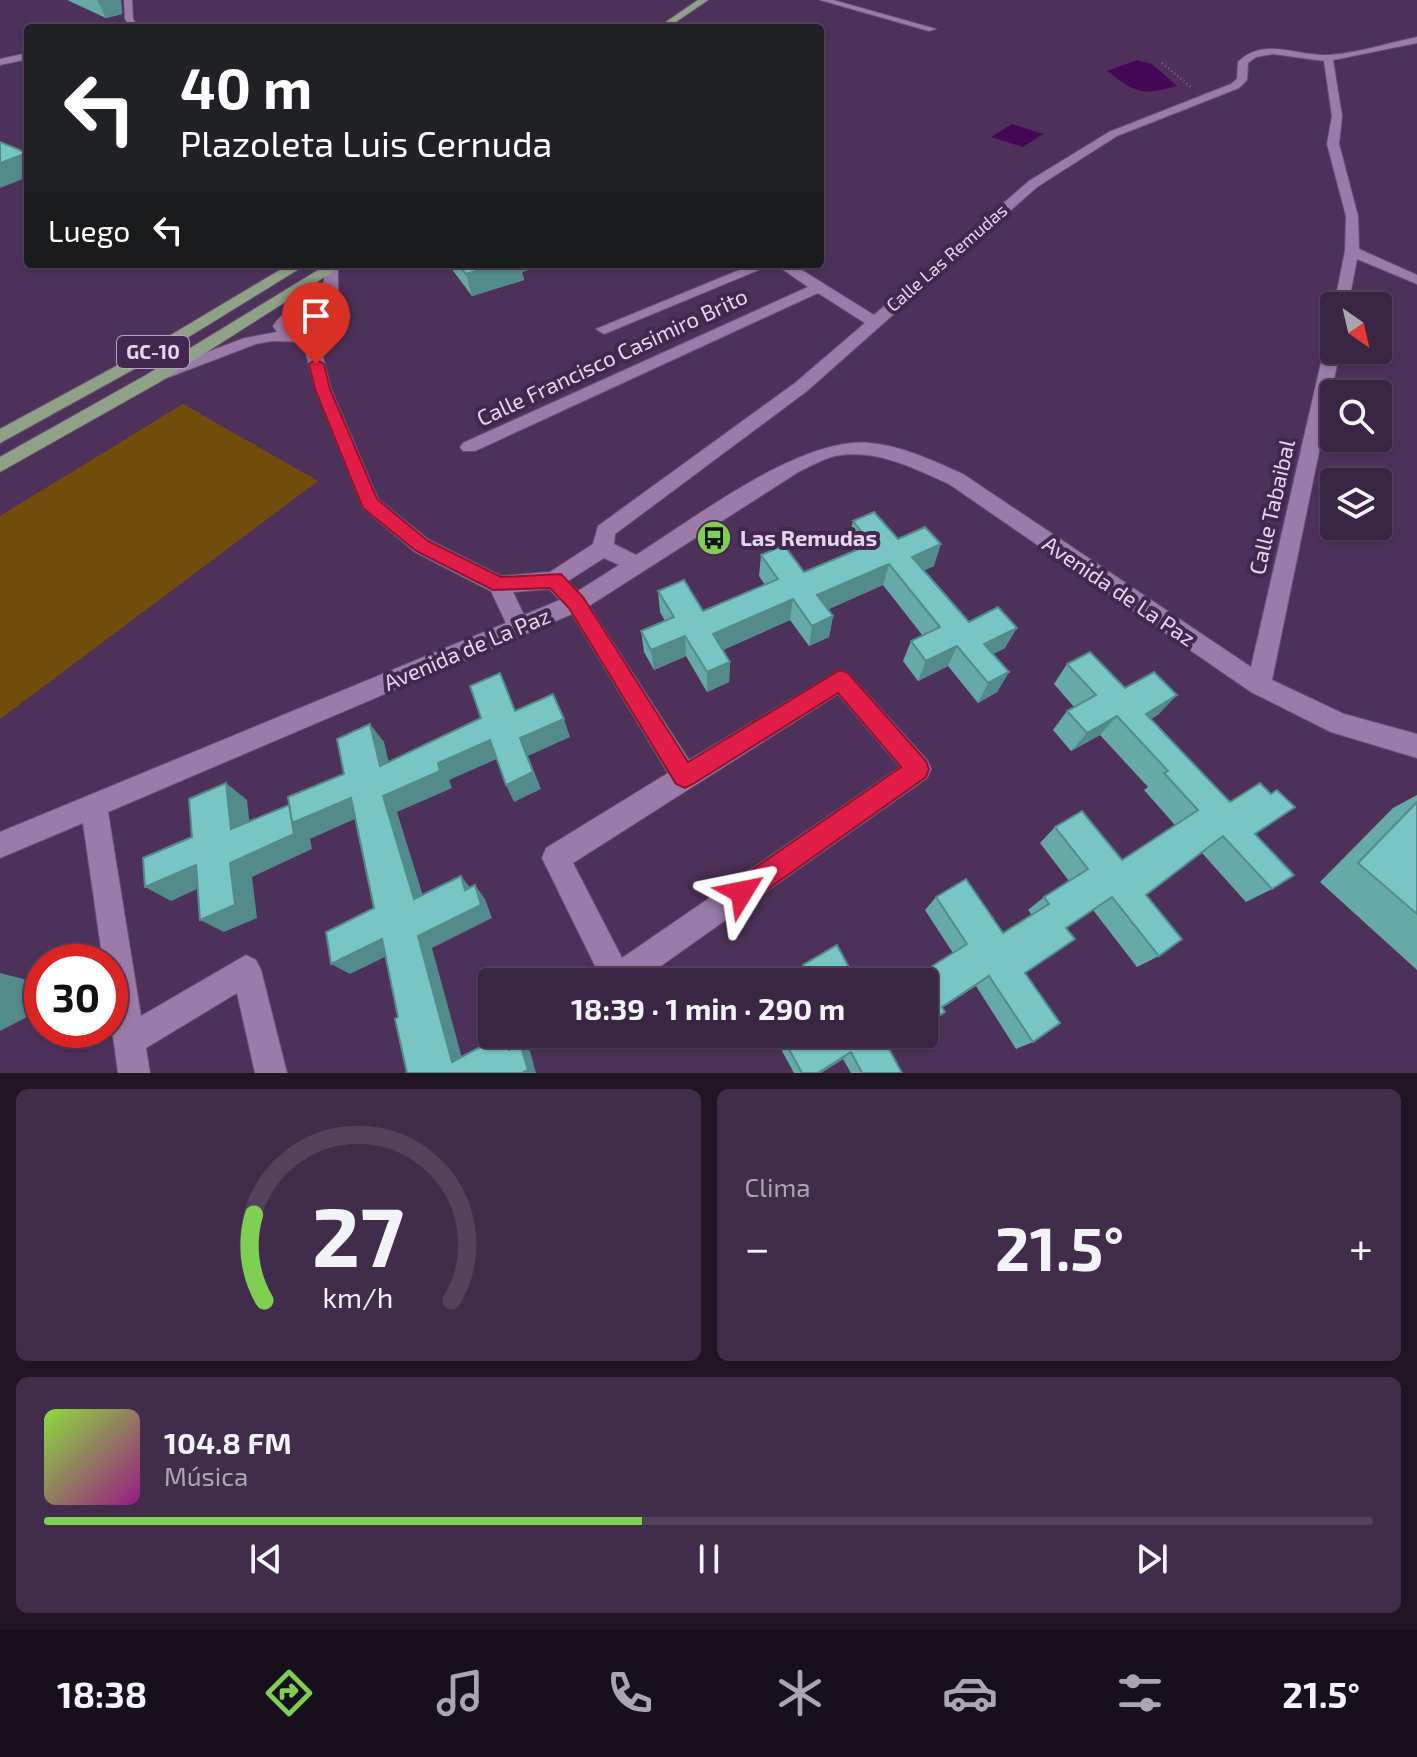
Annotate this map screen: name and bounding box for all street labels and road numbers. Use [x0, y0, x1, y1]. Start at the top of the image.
street label: Calle Las Remudas [881, 199, 1011, 316]
street label: Calle Francisco Casimiro Brito [472, 282, 751, 430]
road number: GC-10 [117, 336, 189, 368]
street label: Calle Tabaibal [1243, 436, 1299, 577]
street label: Avenida de La Paz [1038, 530, 1201, 651]
street label: Avenida de La Paz [379, 601, 554, 695]

